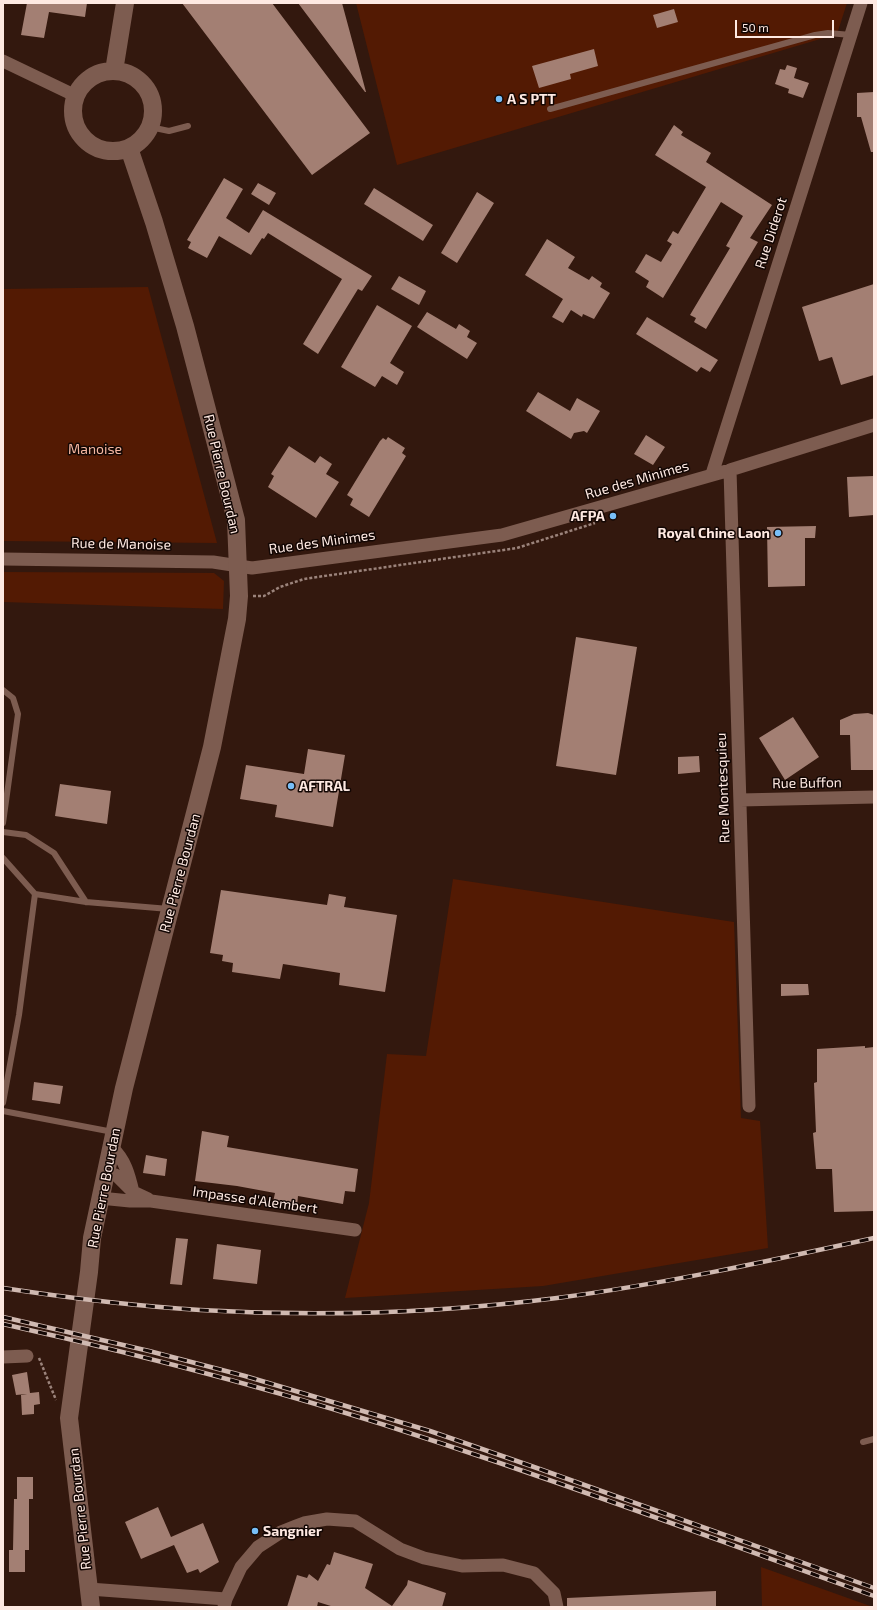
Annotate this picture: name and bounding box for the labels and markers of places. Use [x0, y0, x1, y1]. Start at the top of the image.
place label: A S PTT [507, 91, 556, 107]
marker: A S PTT [494, 94, 504, 104]
place label: AFPA [571, 508, 605, 524]
marker: AFPA [608, 511, 618, 521]
place label: Royal Chine Laon [657, 525, 770, 541]
marker: Royal Chine Laon [773, 528, 783, 538]
place label: AFTRAL [299, 778, 350, 794]
marker: AFTRAL [286, 781, 296, 791]
place label: Sangnier [263, 1523, 322, 1539]
marker: Sangnier [250, 1526, 260, 1536]

